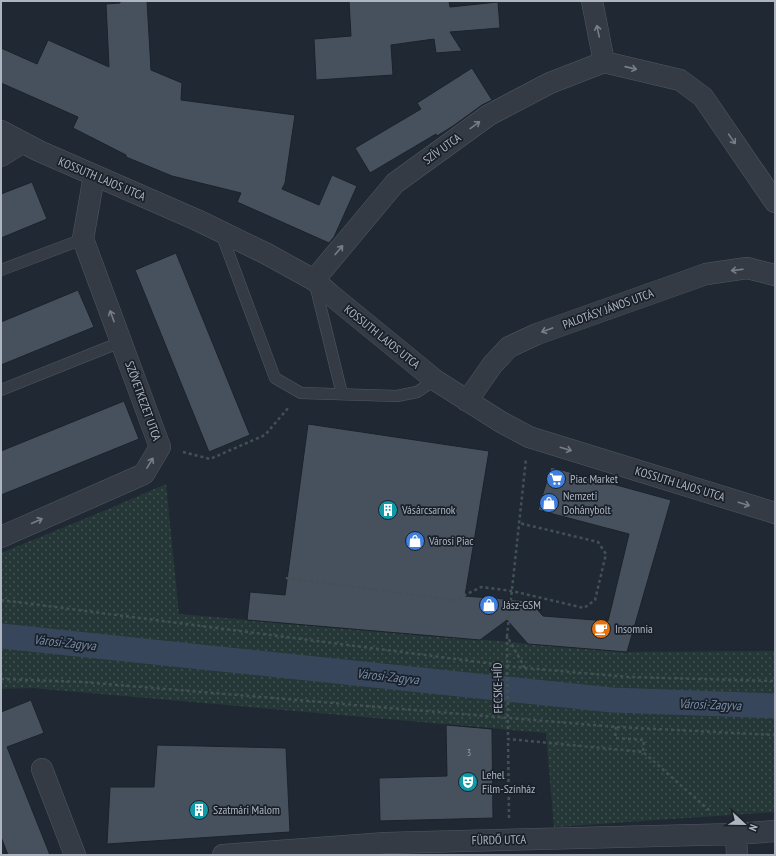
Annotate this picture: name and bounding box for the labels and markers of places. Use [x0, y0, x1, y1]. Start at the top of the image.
supermarket icon: Piac Market [545, 468, 567, 490]
place label: Piac Market [570, 471, 619, 486]
place label: Nemzeti Dohánybolt [563, 488, 612, 517]
shop icon: Nemzeti Dohánybolt [538, 492, 560, 514]
building icon: Vásárcsarnok [377, 499, 399, 521]
place label: Vásárcsarnok [401, 502, 456, 517]
shop icon: Városi Piac [404, 530, 426, 552]
place label: Városi Piac [428, 533, 474, 548]
shop icon: Jász-GSM [478, 594, 500, 616]
place label: Jász-GSM [502, 597, 541, 612]
cafe icon: Insomnia [590, 618, 612, 640]
place label: Insomnia [615, 621, 653, 636]
place label: Lehel Film-Színház [482, 767, 535, 796]
theatre icon: Lehel Film-Színház [457, 771, 479, 793]
building icon: Szatmári Malom [188, 799, 210, 821]
place label: Szatmári Malom [213, 802, 280, 817]

